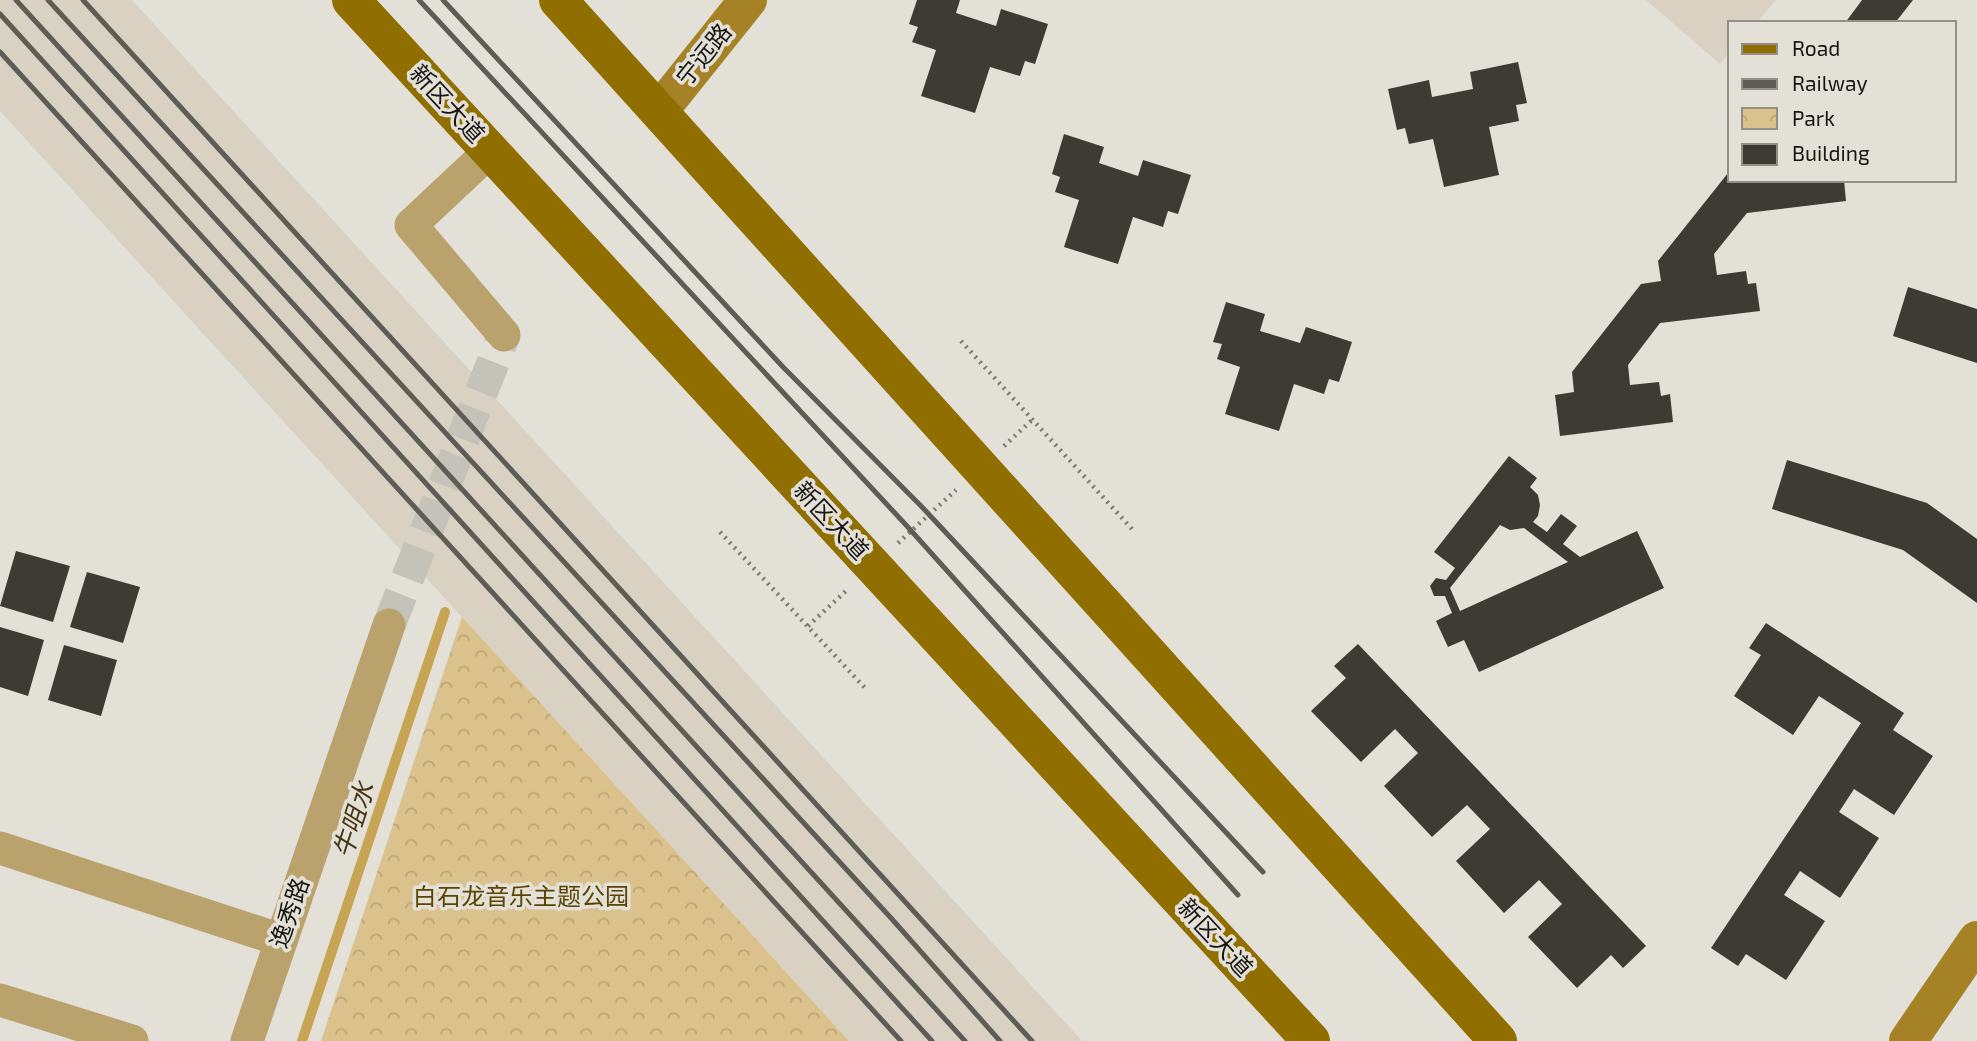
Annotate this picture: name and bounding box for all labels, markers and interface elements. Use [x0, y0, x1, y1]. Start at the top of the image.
street label: 宁远路 [669, 17, 737, 91]
legend [1728, 21, 1956, 182]
text: Road [1792, 35, 1840, 60]
street label: 新区大道 [405, 58, 491, 148]
text: Railway [1792, 70, 1868, 95]
text: Park [1792, 105, 1835, 130]
text: Building [1792, 140, 1870, 165]
street label: 新区大道 [789, 475, 875, 565]
water label: 牛咀水 [326, 777, 380, 861]
street label: 逸秀路 [263, 874, 314, 951]
park label: 白石龙音乐主题公园 [413, 881, 629, 910]
street label: 新区大道 [1173, 892, 1259, 982]

